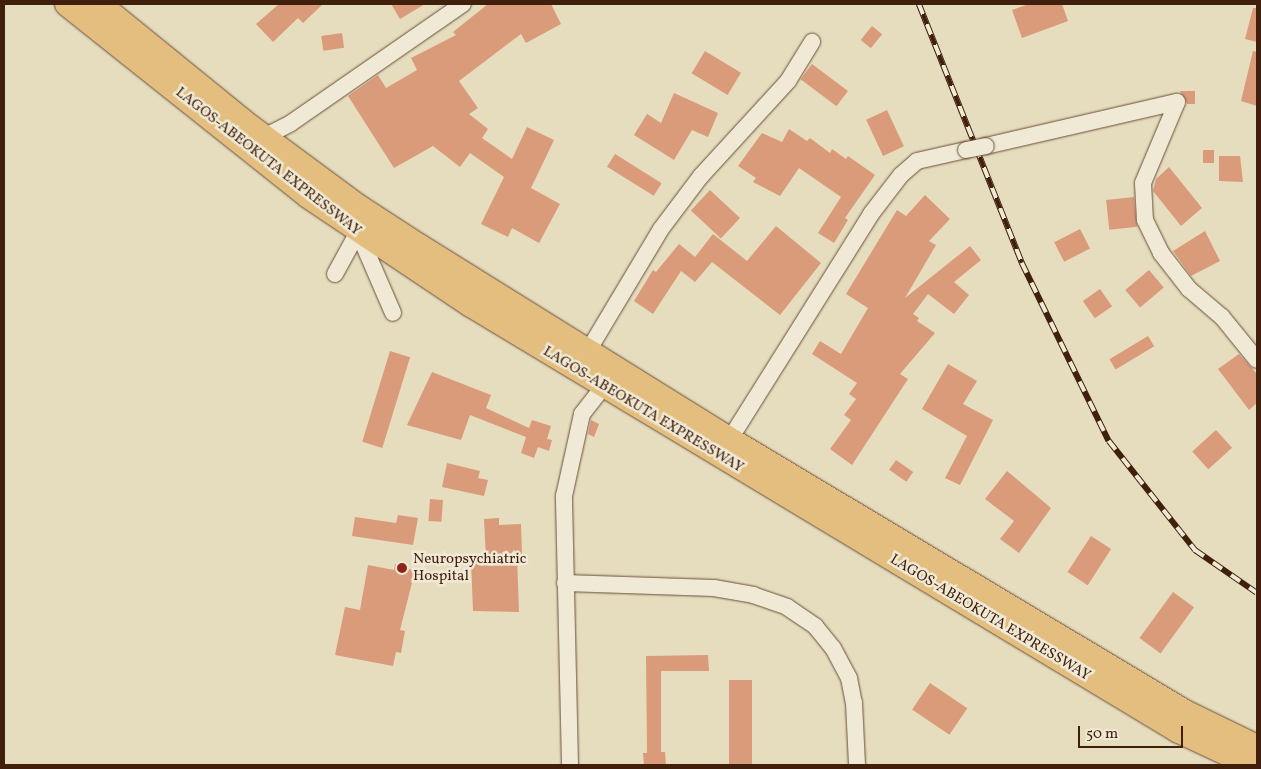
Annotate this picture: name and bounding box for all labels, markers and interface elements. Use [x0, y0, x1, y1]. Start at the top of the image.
street label: LAGOS-ABEOKUTA EXPRESSWAY [171, 84, 365, 240]
street label: LAGOS-ABEOKUTA EXPRESSWAY [539, 343, 747, 477]
place label: Neuropsychiatric Hospital [413, 550, 526, 585]
street label: LAGOS-ABEOKUTA EXPRESSWAY [886, 551, 1094, 685]
marker: Neuropsychiatric Hospital [395, 561, 409, 575]
scale bar [1081, 716, 1186, 748]
text: 50 m [1086, 724, 1118, 745]

